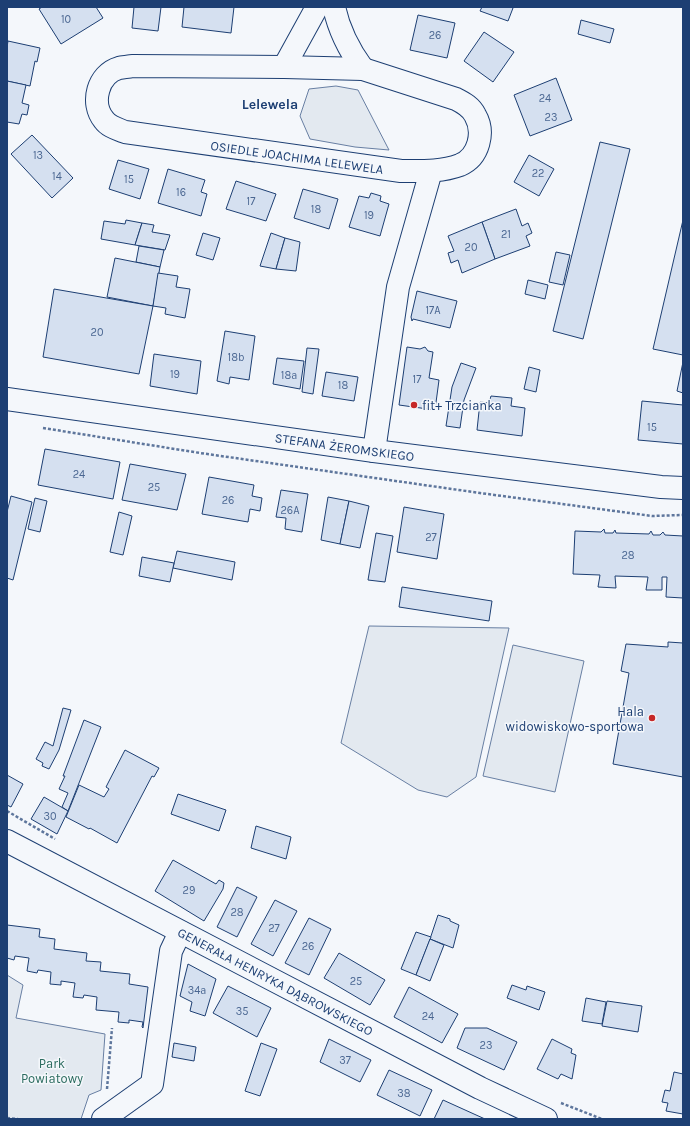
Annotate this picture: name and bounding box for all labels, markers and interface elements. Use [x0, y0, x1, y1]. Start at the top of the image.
house number: 10 [61, 13, 71, 26]
house number: 26 [429, 29, 441, 42]
house number: 24 [539, 92, 551, 105]
district label: Lelewela [242, 96, 298, 113]
house number: 23 [545, 111, 557, 124]
street label: OSIEDLE JOACHIMA LELEWELA [210, 138, 385, 177]
house number: 13 [33, 149, 43, 162]
house number: 22 [532, 167, 544, 180]
house number: 14 [52, 170, 62, 183]
house number: 15 [124, 173, 134, 186]
house number: 16 [176, 186, 186, 199]
house number: 17 [247, 195, 255, 208]
house number: 18 [311, 203, 321, 216]
house number: 19 [364, 209, 374, 222]
house number: 21 [501, 228, 511, 241]
house number: 20 [465, 241, 477, 254]
house number: 17A [425, 304, 441, 317]
house number: 20 [91, 326, 103, 339]
house number: 18b [228, 351, 244, 364]
house number: 19 [170, 368, 180, 381]
house number: 18a [281, 369, 297, 382]
house number: 17 [413, 373, 421, 386]
house number: 18 [338, 379, 348, 392]
place label: fit+ Trzcianka [422, 398, 502, 413]
marker: fit+ Trzcianka [409, 400, 419, 410]
house number: 15 [647, 421, 657, 434]
street label: STEFANA ŻEROMSKIEGO [274, 430, 415, 464]
house number: 24 [73, 468, 85, 481]
house number: 25 [148, 481, 160, 494]
house number: 26 [222, 494, 234, 507]
house number: 26A [281, 504, 300, 517]
house number: 27 [425, 531, 437, 544]
house number: 28 [621, 549, 635, 562]
place label: Hala widowiskowo-sportowa [505, 704, 644, 734]
marker: Hala widowiskowo-sportowa [647, 713, 657, 723]
house number: 30 [43, 810, 57, 823]
house number: 29 [183, 884, 195, 897]
house number: 28 [230, 906, 244, 919]
house number: 27 [268, 922, 280, 935]
street label: GENERAŁA HENRYKA DĄBROWSKIEGO [175, 925, 376, 1039]
house number: 26 [302, 940, 314, 953]
house number: 25 [350, 975, 362, 988]
house number: 34a [188, 984, 206, 997]
house number: 35 [236, 1005, 248, 1018]
house number: 24 [422, 1010, 434, 1023]
house number: 23 [480, 1039, 492, 1052]
house number: 37 [339, 1054, 351, 1067]
park label: Park Powiatowy [21, 1056, 83, 1086]
house number: 38 [397, 1087, 411, 1100]

